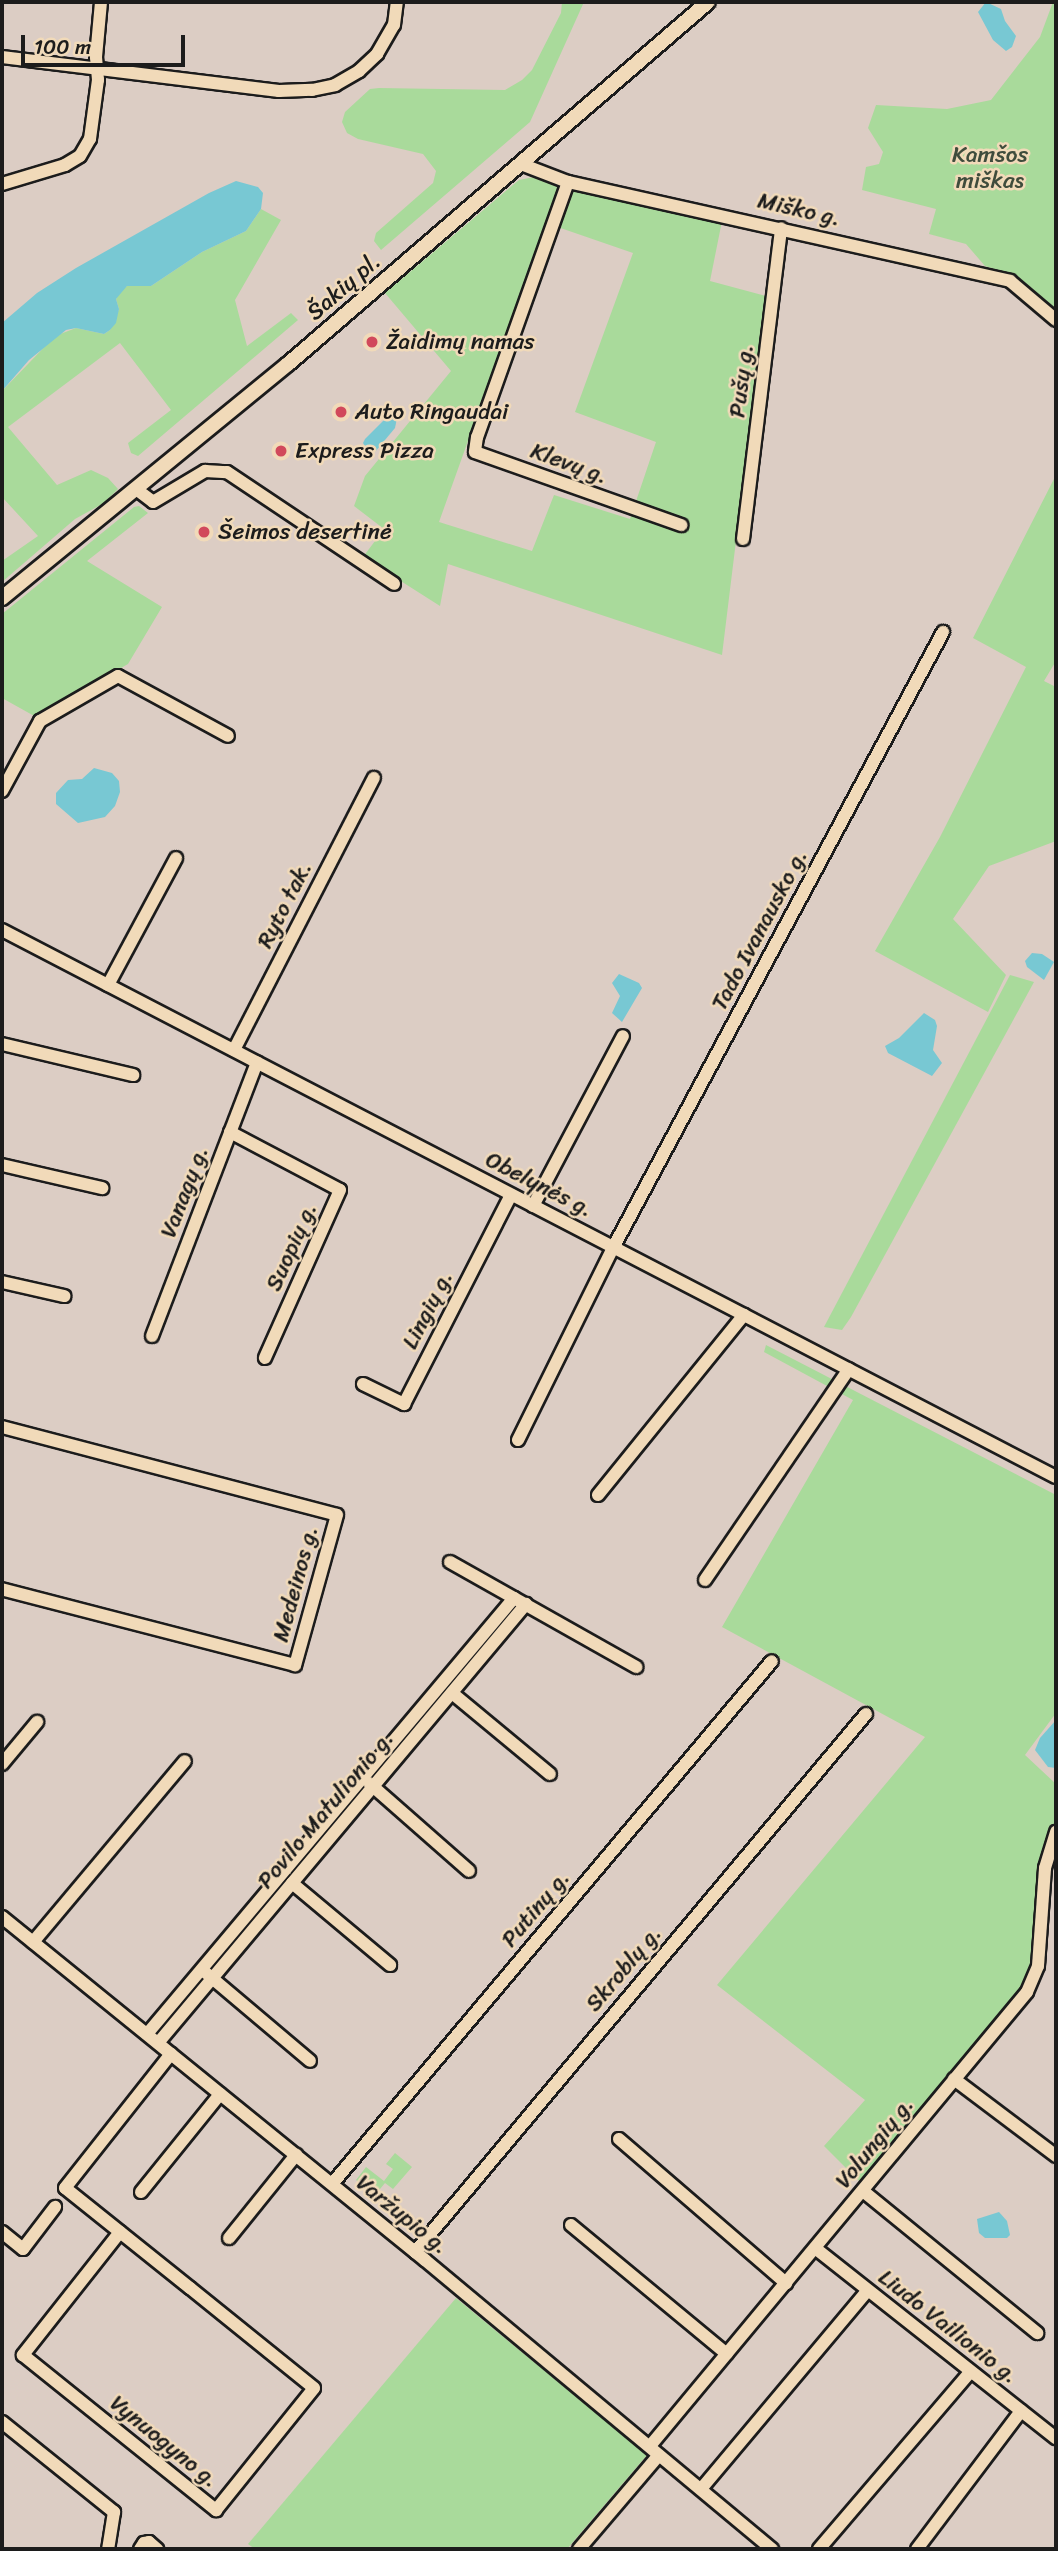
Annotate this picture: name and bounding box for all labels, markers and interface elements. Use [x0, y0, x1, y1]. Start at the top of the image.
scale bar [24, 21, 189, 65]
text: 100 m [34, 28, 91, 66]
park label: Kamšos miškas [952, 141, 1028, 195]
street label: Miško g. [755, 187, 843, 233]
street label: Šakių pl. [302, 248, 386, 326]
place label: Žaidimų namas [386, 328, 533, 356]
marker: Žaidimų namas [364, 334, 380, 350]
street label: Pušų g. [724, 343, 760, 419]
place label: Auto Ringaudai [355, 398, 508, 426]
marker: Auto Ringaudai [333, 404, 349, 420]
place label: Express Pizza [295, 437, 434, 465]
street label: Klevų g. [527, 437, 611, 491]
marker: Express Pizza [273, 443, 289, 459]
place label: Šeimos desertinė [218, 518, 393, 546]
marker: Šeimos desertinė [196, 524, 212, 540]
street label: Tado Ivanausko g. [706, 845, 814, 1015]
street label: Ryto tak. [251, 857, 319, 953]
street label: Vanagų g. [155, 1142, 215, 1242]
street label: Obelynės g. [481, 1146, 597, 1224]
street label: Suopių g. [260, 1199, 324, 1295]
street label: Lingių g. [397, 1266, 459, 1354]
street label: Medeinos g. [267, 1523, 325, 1645]
street label: Povilo Matulionio g. [252, 1725, 400, 1895]
street label: Putinų g. [496, 1865, 576, 1953]
street label: Skroblų g. [580, 1920, 668, 2018]
street label: Volungių g. [830, 2092, 920, 2194]
street label: Varžupio g. [350, 2169, 454, 2261]
street label: Liudo Vailionio g. [873, 2264, 1023, 2390]
street label: Vynuogyno g. [104, 2390, 224, 2494]

